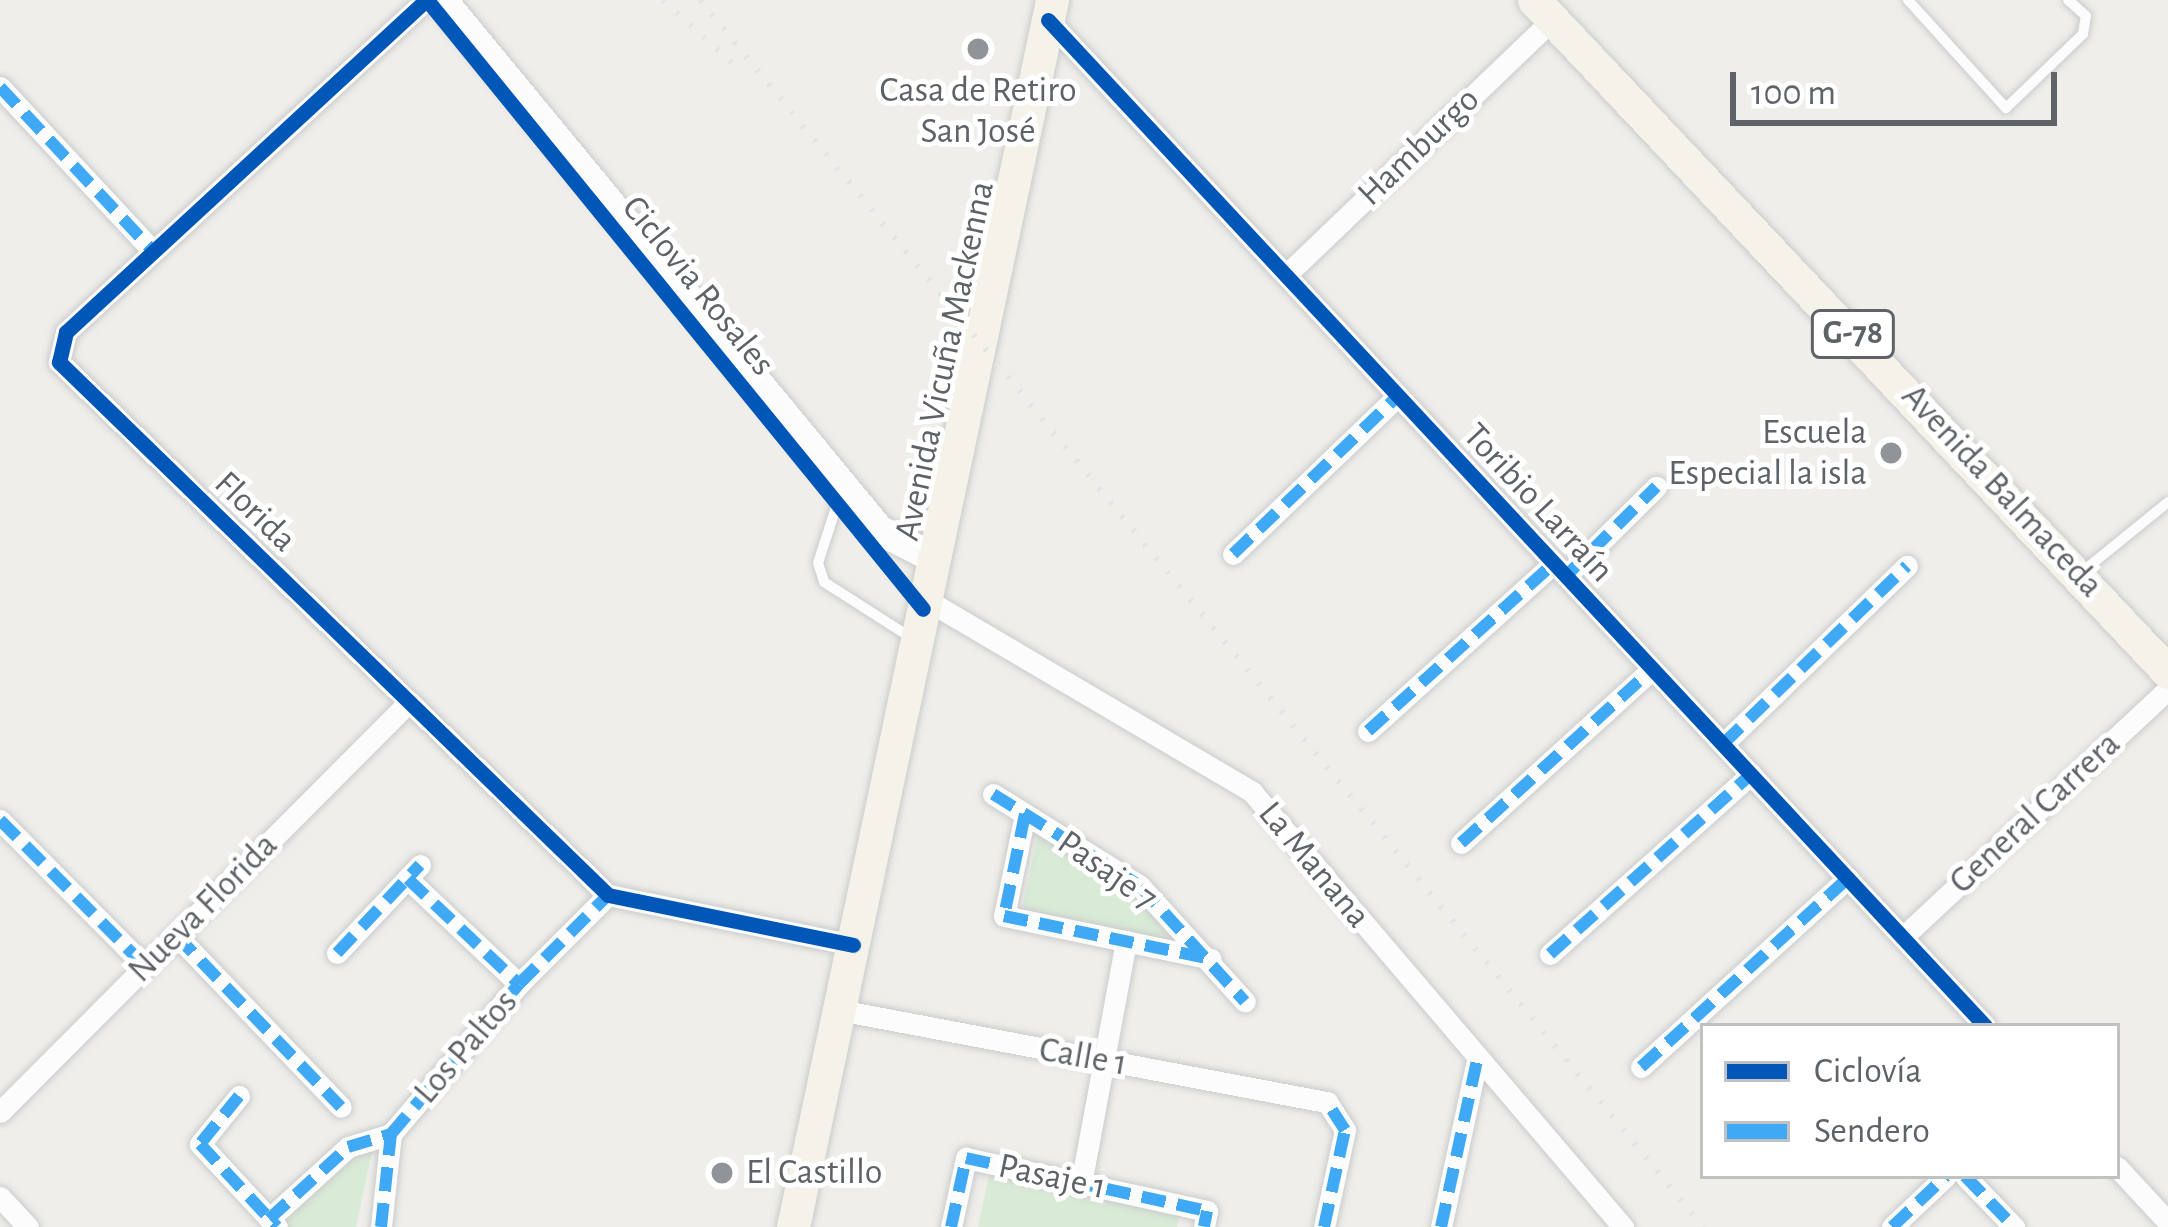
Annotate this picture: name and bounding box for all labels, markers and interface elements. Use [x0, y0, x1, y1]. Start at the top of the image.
marker: Casa de Retiro San José [965, 36, 991, 62]
scale bar [1736, 48, 2063, 122]
place label: Casa de Retiro San José [879, 68, 1077, 153]
text: 100 m [1751, 75, 1836, 111]
street label: Hamburgo [1349, 79, 1489, 215]
street label: Avenida Vicuña Mackenna [886, 177, 1004, 545]
street label: Ciclovia Rosales [612, 187, 784, 385]
road number: G-78 [1808, 307, 1898, 361]
street label: Avenida Balmaceda [1892, 375, 2112, 607]
place label: Escuela Especial la isla [1668, 410, 1867, 495]
street label: Toribio Larraín [1453, 414, 1623, 592]
marker: Escuela Especial la isla [1878, 440, 1904, 466]
street label: Florida [205, 463, 305, 561]
street label: General Carrera [1941, 723, 2129, 903]
street label: La Manana [1249, 793, 1379, 937]
street label: Pasaje 7 [1049, 821, 1165, 921]
street label: Nueva Florida [119, 824, 287, 992]
street label: Los Paltos [405, 981, 527, 1113]
legend [1700, 1023, 2120, 1179]
street label: Calle 1 [1036, 1028, 1130, 1086]
text: Ciclovía [1814, 1053, 1922, 1089]
text: Sendero [1814, 1113, 1930, 1149]
street label: Pasaje 1 [994, 1145, 1110, 1209]
place label: El Castillo [746, 1151, 882, 1195]
marker: El Castillo [709, 1160, 735, 1186]

